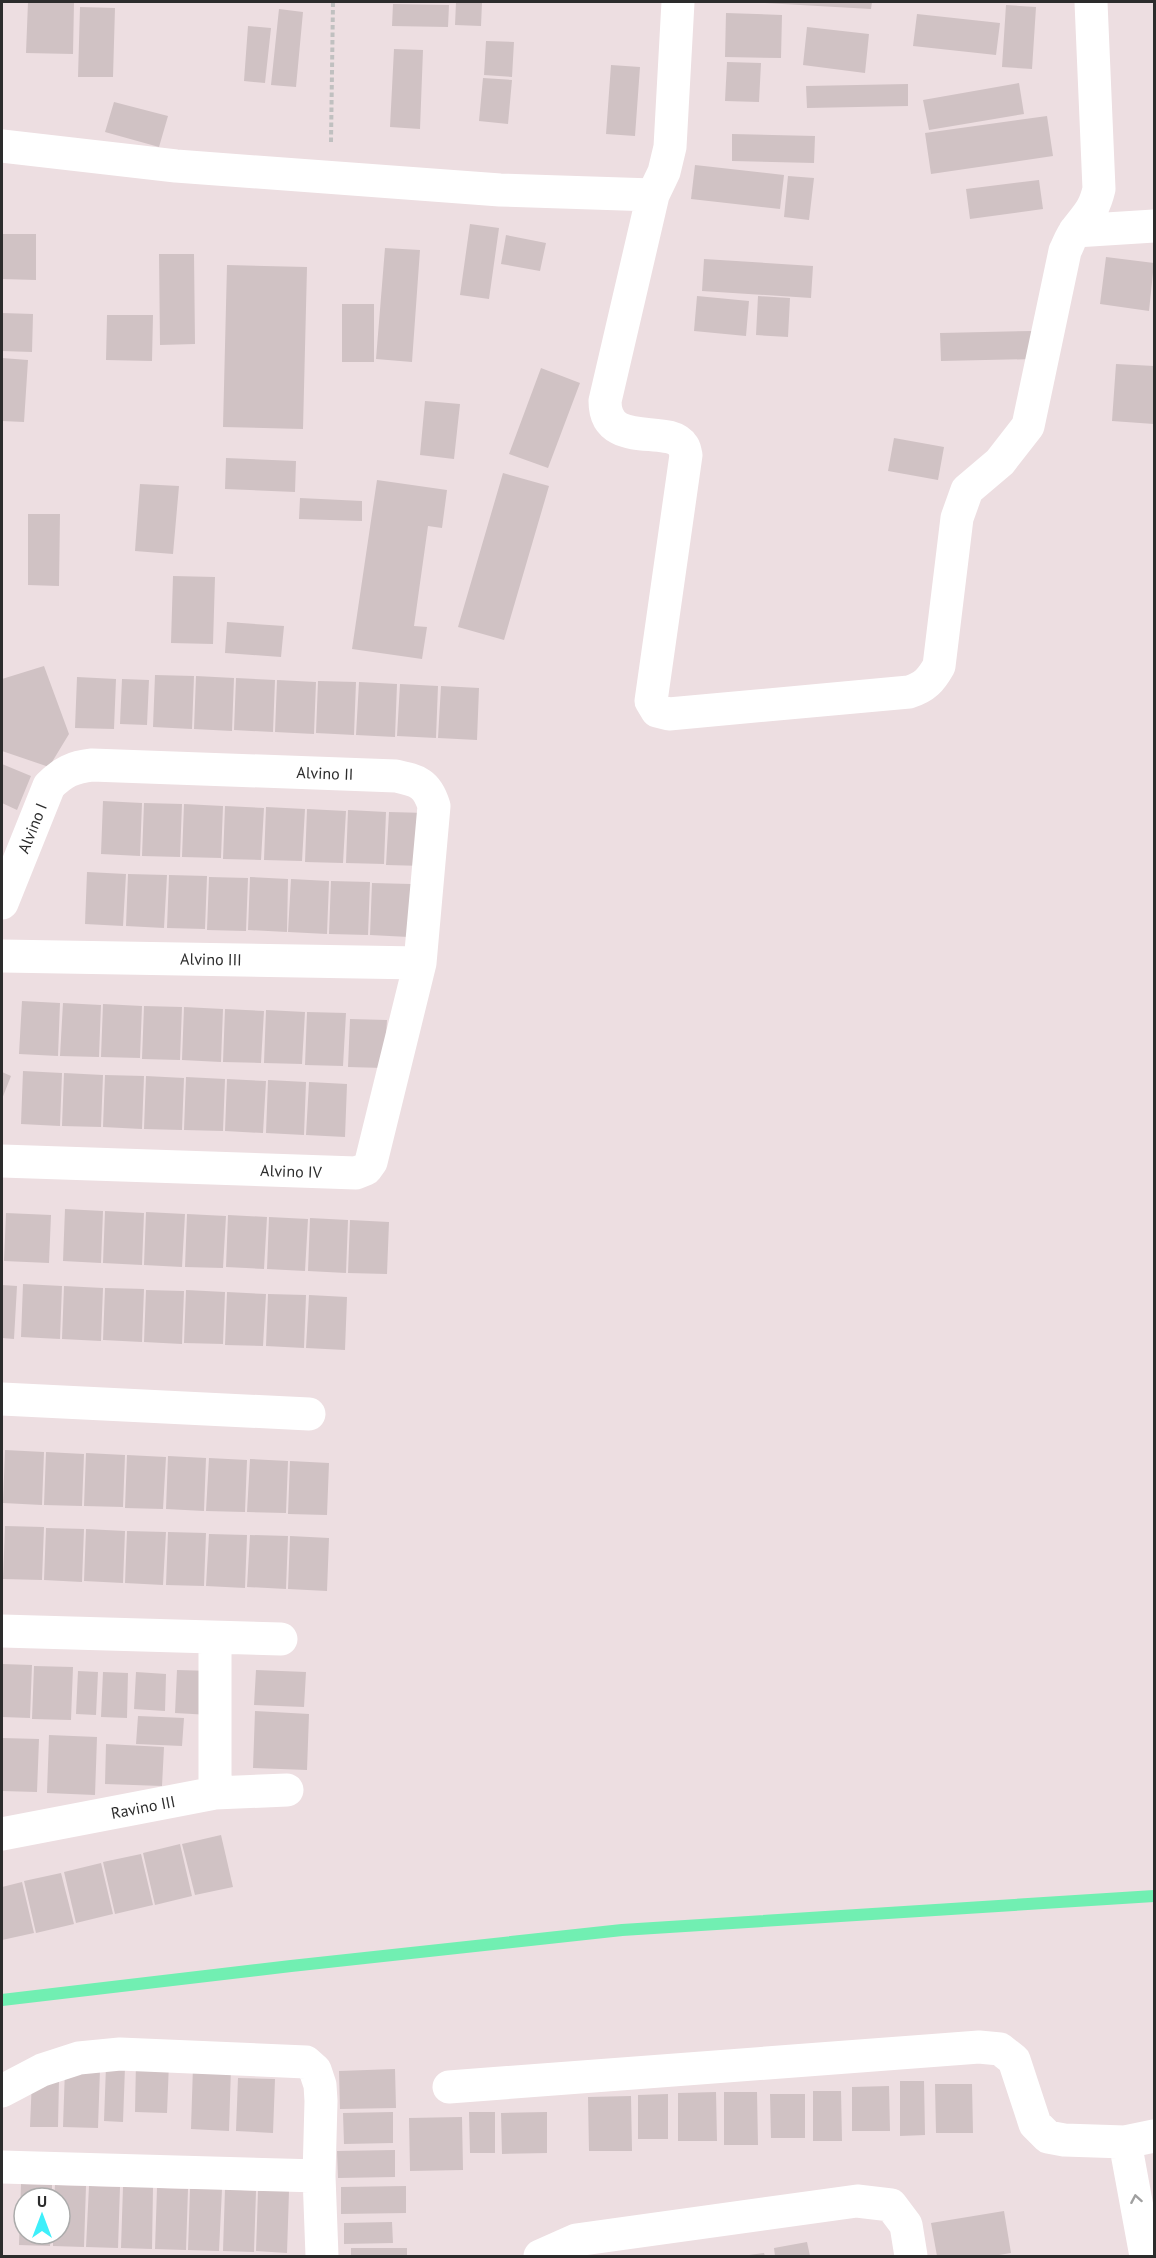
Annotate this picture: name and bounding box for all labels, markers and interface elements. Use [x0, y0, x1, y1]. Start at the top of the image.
street label: Alvino II [296, 762, 354, 784]
street label: Alvino I [13, 800, 51, 856]
street label: Alvino III [180, 948, 242, 970]
street label: Alvino IV [260, 1160, 323, 1182]
street label: Ravino III [109, 1791, 177, 1823]
north arrow [12, 2186, 72, 2246]
text: U [37, 2191, 47, 2211]
one-way arrow [1130, 2195, 1143, 2205]

